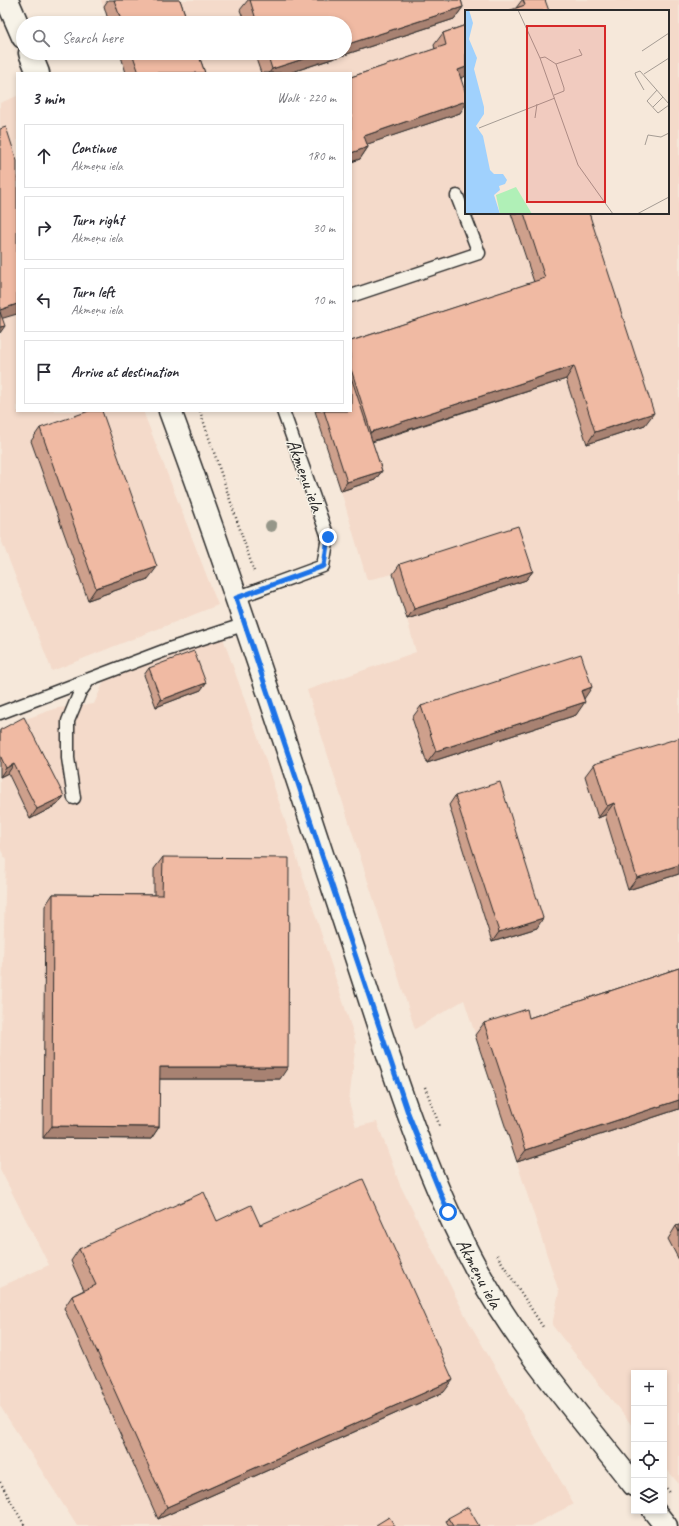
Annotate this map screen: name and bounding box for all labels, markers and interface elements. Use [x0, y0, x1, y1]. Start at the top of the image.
inset map [465, 10, 669, 214]
search box [16, 16, 352, 60]
icon: search [30, 27, 52, 49]
text: Search here [62, 29, 123, 48]
text: 3 min [32, 88, 65, 109]
text: Walk · 220 m [277, 90, 336, 106]
text: Continue [71, 139, 116, 158]
icon: ahead [33, 145, 55, 167]
text: 180 m [307, 148, 335, 164]
text: Akmeņu iela [71, 158, 123, 174]
text: Turn right [71, 211, 124, 230]
icon: right [33, 217, 55, 239]
text: 30 m [313, 220, 335, 236]
text: Akmeņu iela [71, 230, 123, 246]
text: Turn left [71, 283, 114, 302]
icon: left [33, 289, 55, 311]
text: 10 m [313, 292, 335, 308]
text: Akmeņu iela [71, 302, 123, 318]
icon: arrive [33, 361, 55, 383]
text: Arrive at destination [71, 363, 178, 382]
street label: Akmeņu iela [281, 436, 330, 517]
route end [319, 528, 337, 546]
route start [439, 1203, 457, 1221]
street label: Akmeņu iela [451, 1234, 508, 1314]
map controls [631, 1370, 667, 1514]
button: + [631, 1370, 667, 1406]
button: − [631, 1406, 667, 1442]
button: locate [631, 1442, 667, 1478]
button: layers [631, 1478, 667, 1514]

